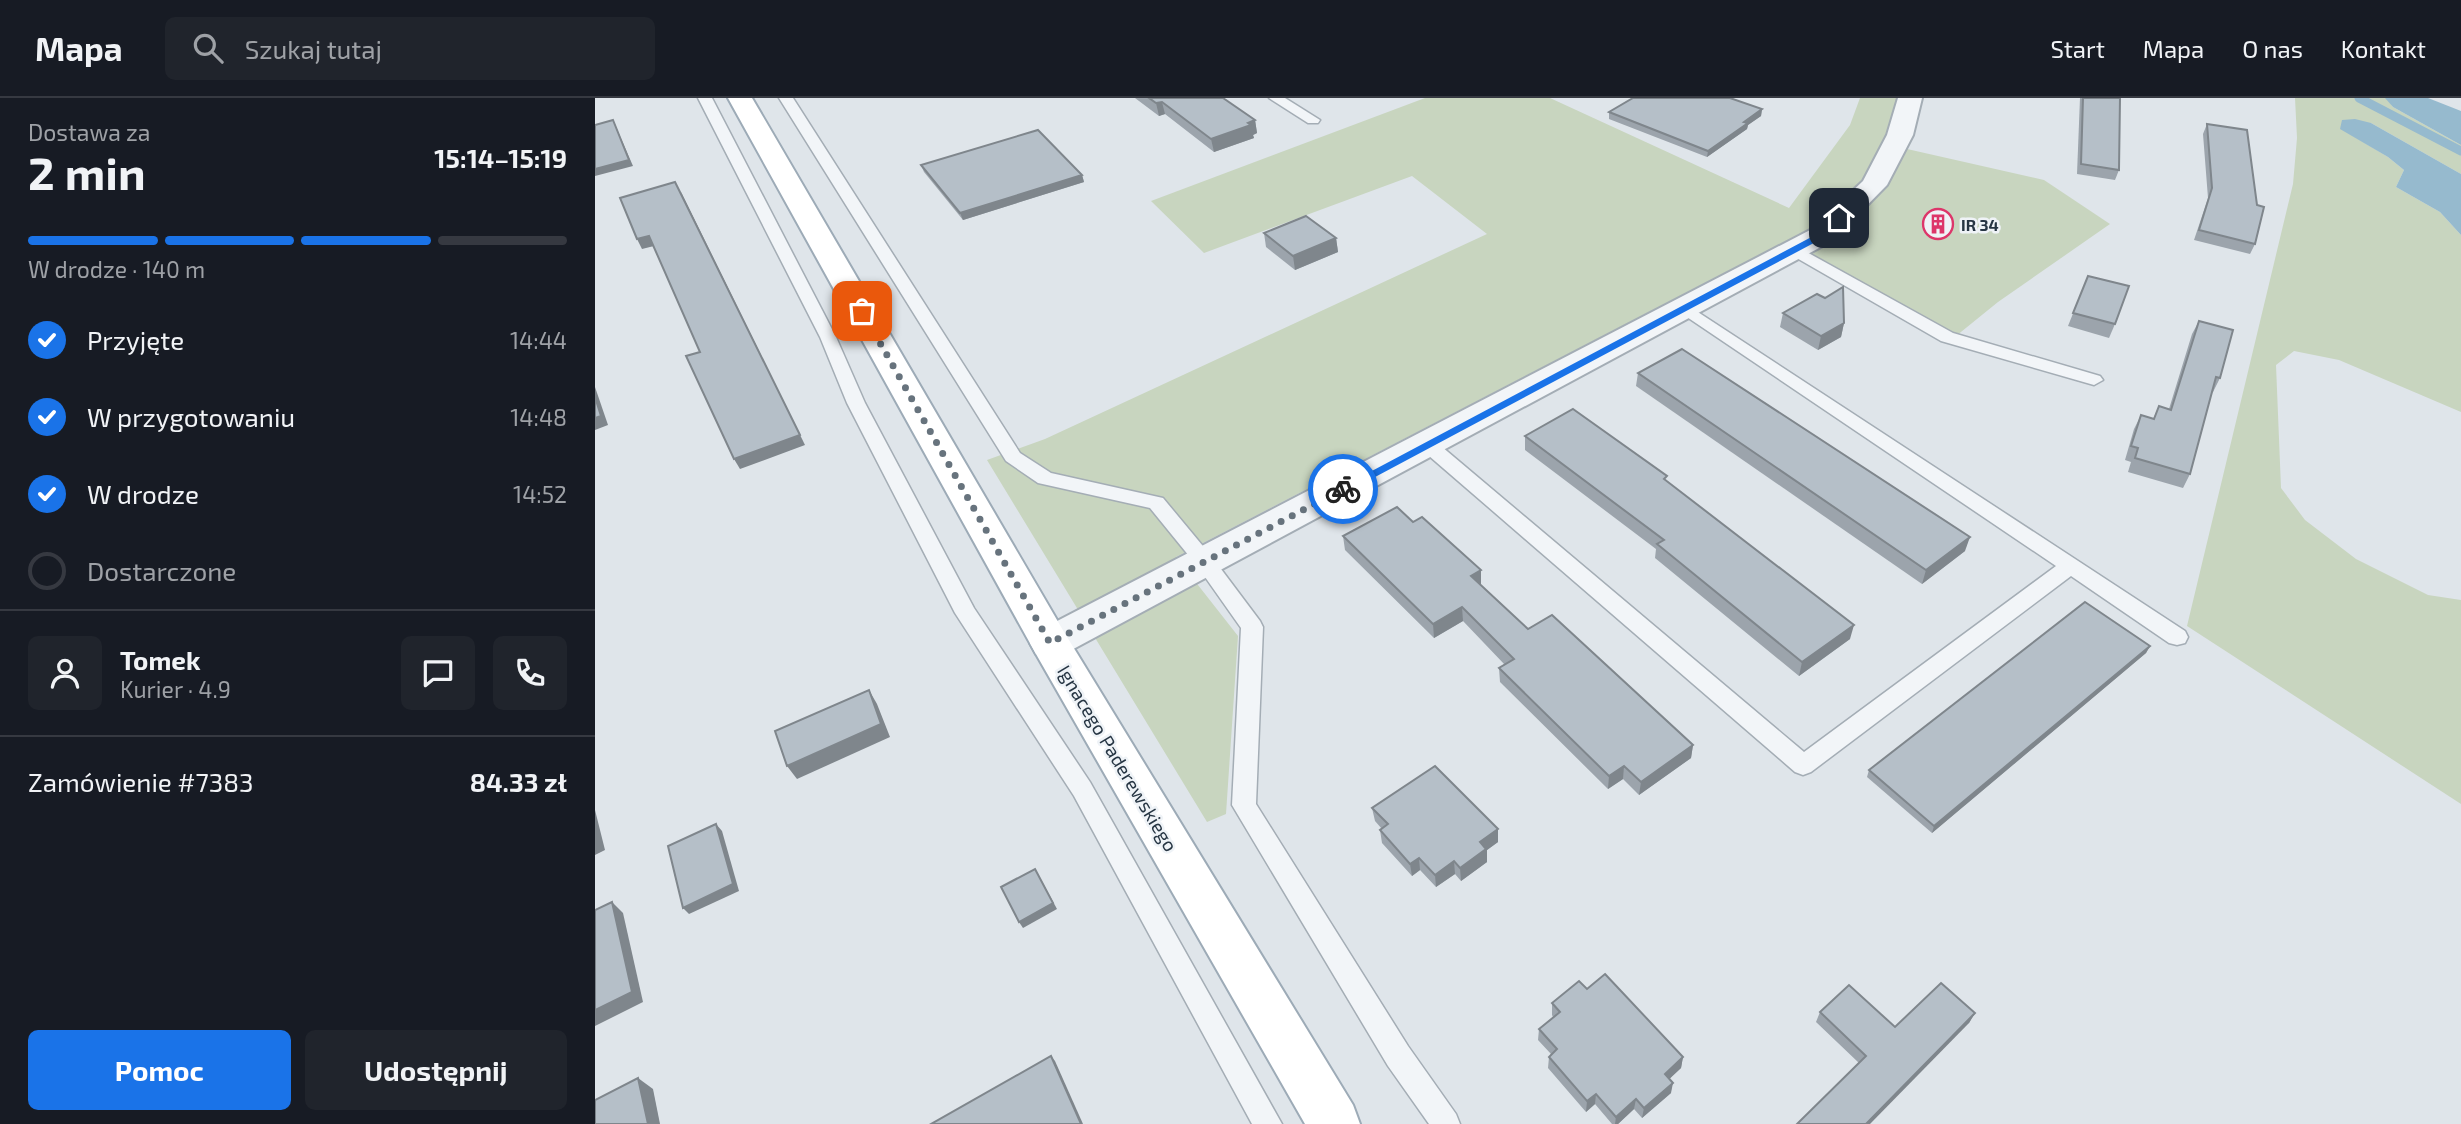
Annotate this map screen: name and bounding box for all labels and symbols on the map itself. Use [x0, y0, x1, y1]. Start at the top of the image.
pin [1809, 188, 1869, 248]
building icon: IR 34 [1921, 207, 1955, 241]
place label: IR 34 [1961, 215, 1999, 234]
pin [832, 281, 892, 341]
courier [1308, 454, 1378, 524]
street label: Ignacego Paderewskiego [1053, 661, 1183, 855]

